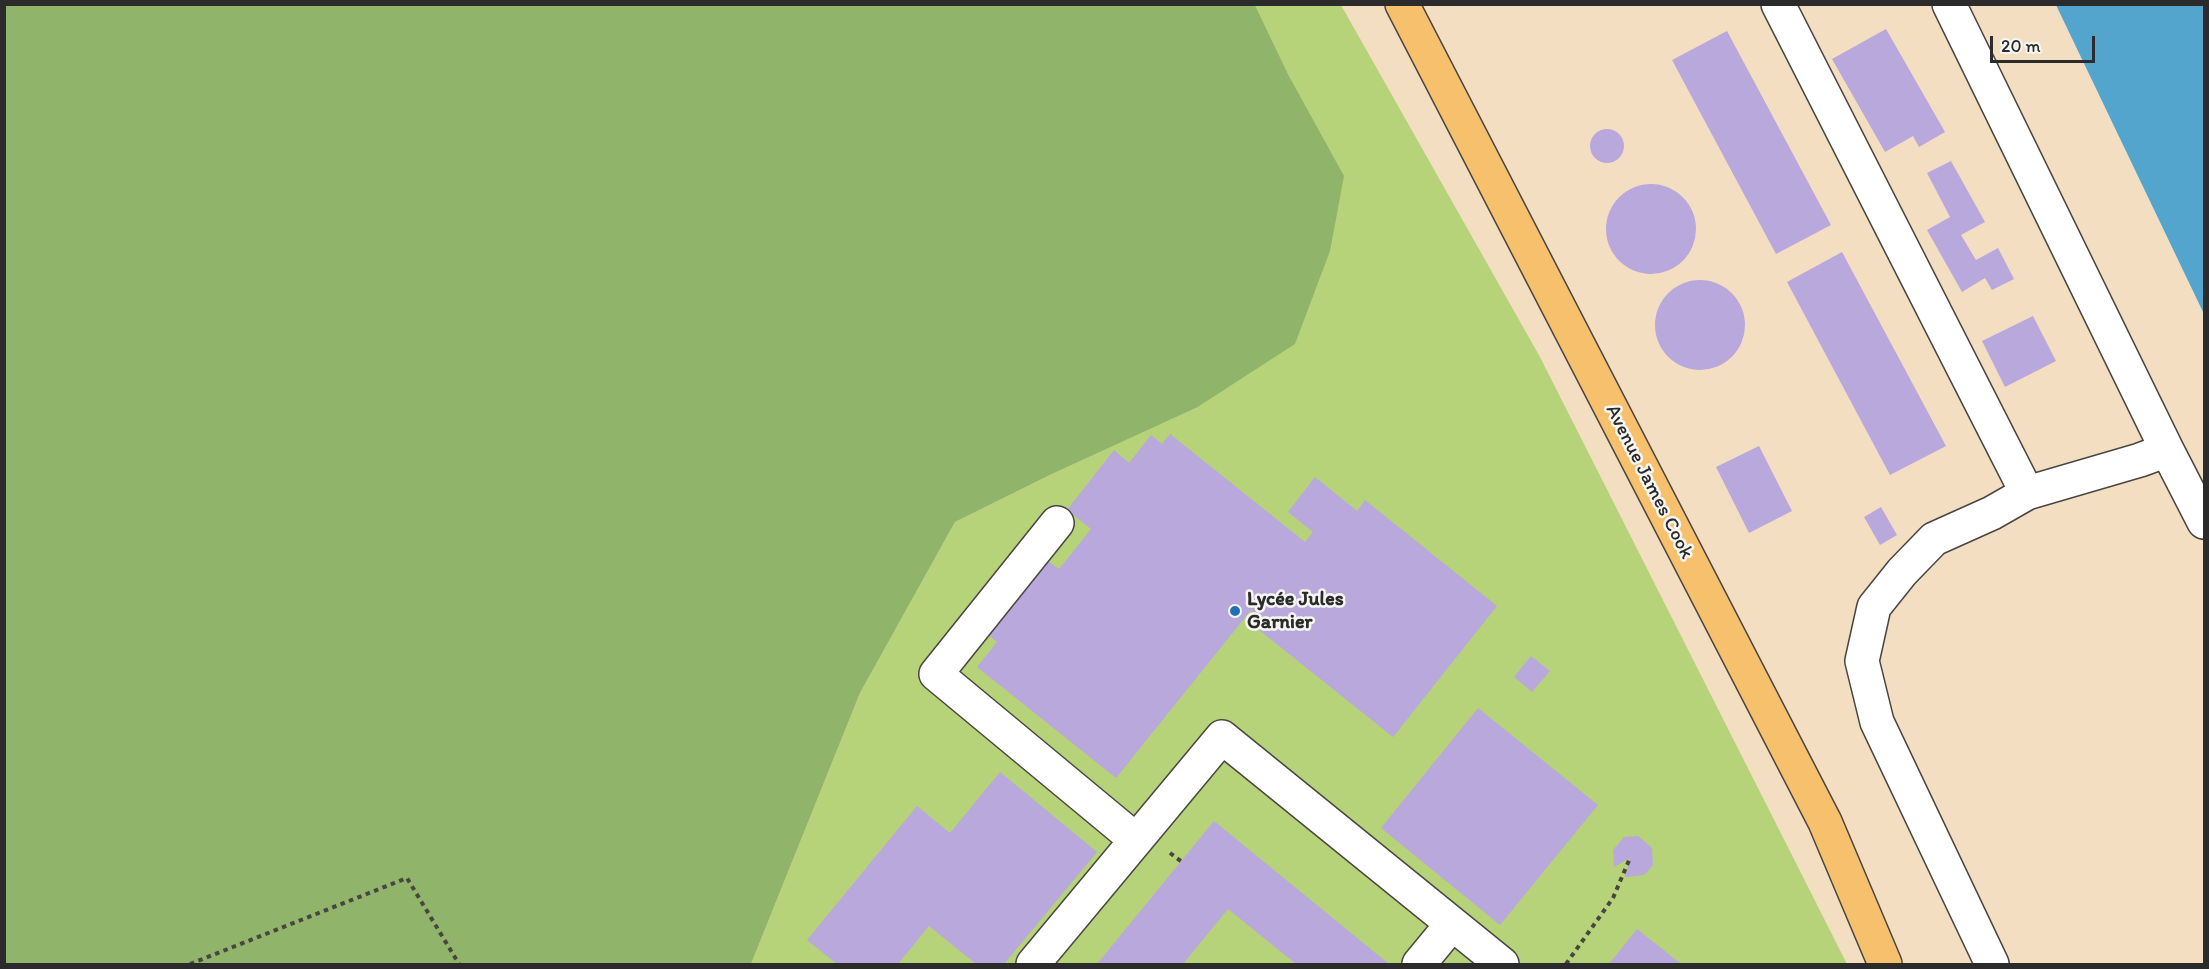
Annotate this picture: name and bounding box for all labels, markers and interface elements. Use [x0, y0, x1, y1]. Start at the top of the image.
scale bar [1993, 24, 2098, 62]
text: 20 m [2001, 35, 2041, 57]
street label: Avenue James Cook [1600, 401, 1698, 563]
place label: Lycée Jules Garnier [1247, 588, 1344, 635]
marker: Lycée Jules Garnier [1228, 604, 1242, 618]

